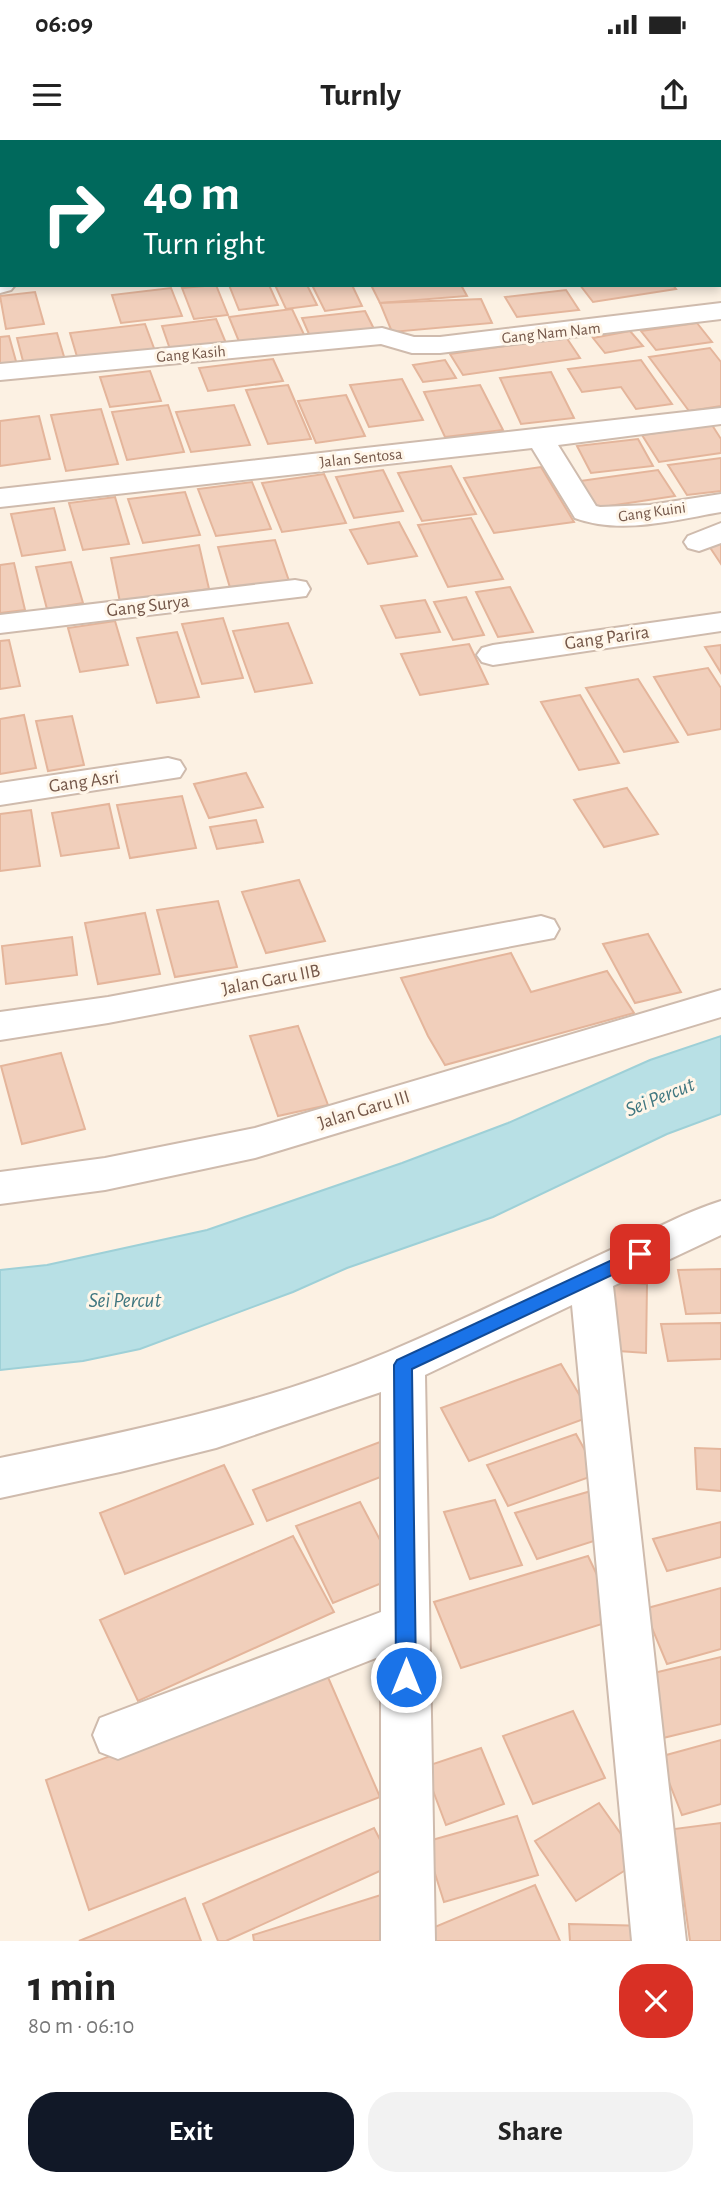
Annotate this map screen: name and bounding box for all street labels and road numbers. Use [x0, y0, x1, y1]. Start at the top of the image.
street label: Gang Nam Nam [501, 320, 601, 346]
street label: Gang Kasih [156, 343, 226, 365]
street label: Jalan Sentosa [319, 446, 403, 470]
street label: Gang Kuini [617, 499, 687, 525]
street label: Gang Surya [105, 591, 191, 621]
street label: Gang Parira [563, 623, 651, 653]
street label: Gang Asri [48, 768, 120, 796]
street label: Jalan Garu IIB [220, 961, 322, 999]
street label: Jalan Garu III [316, 1087, 412, 1133]

